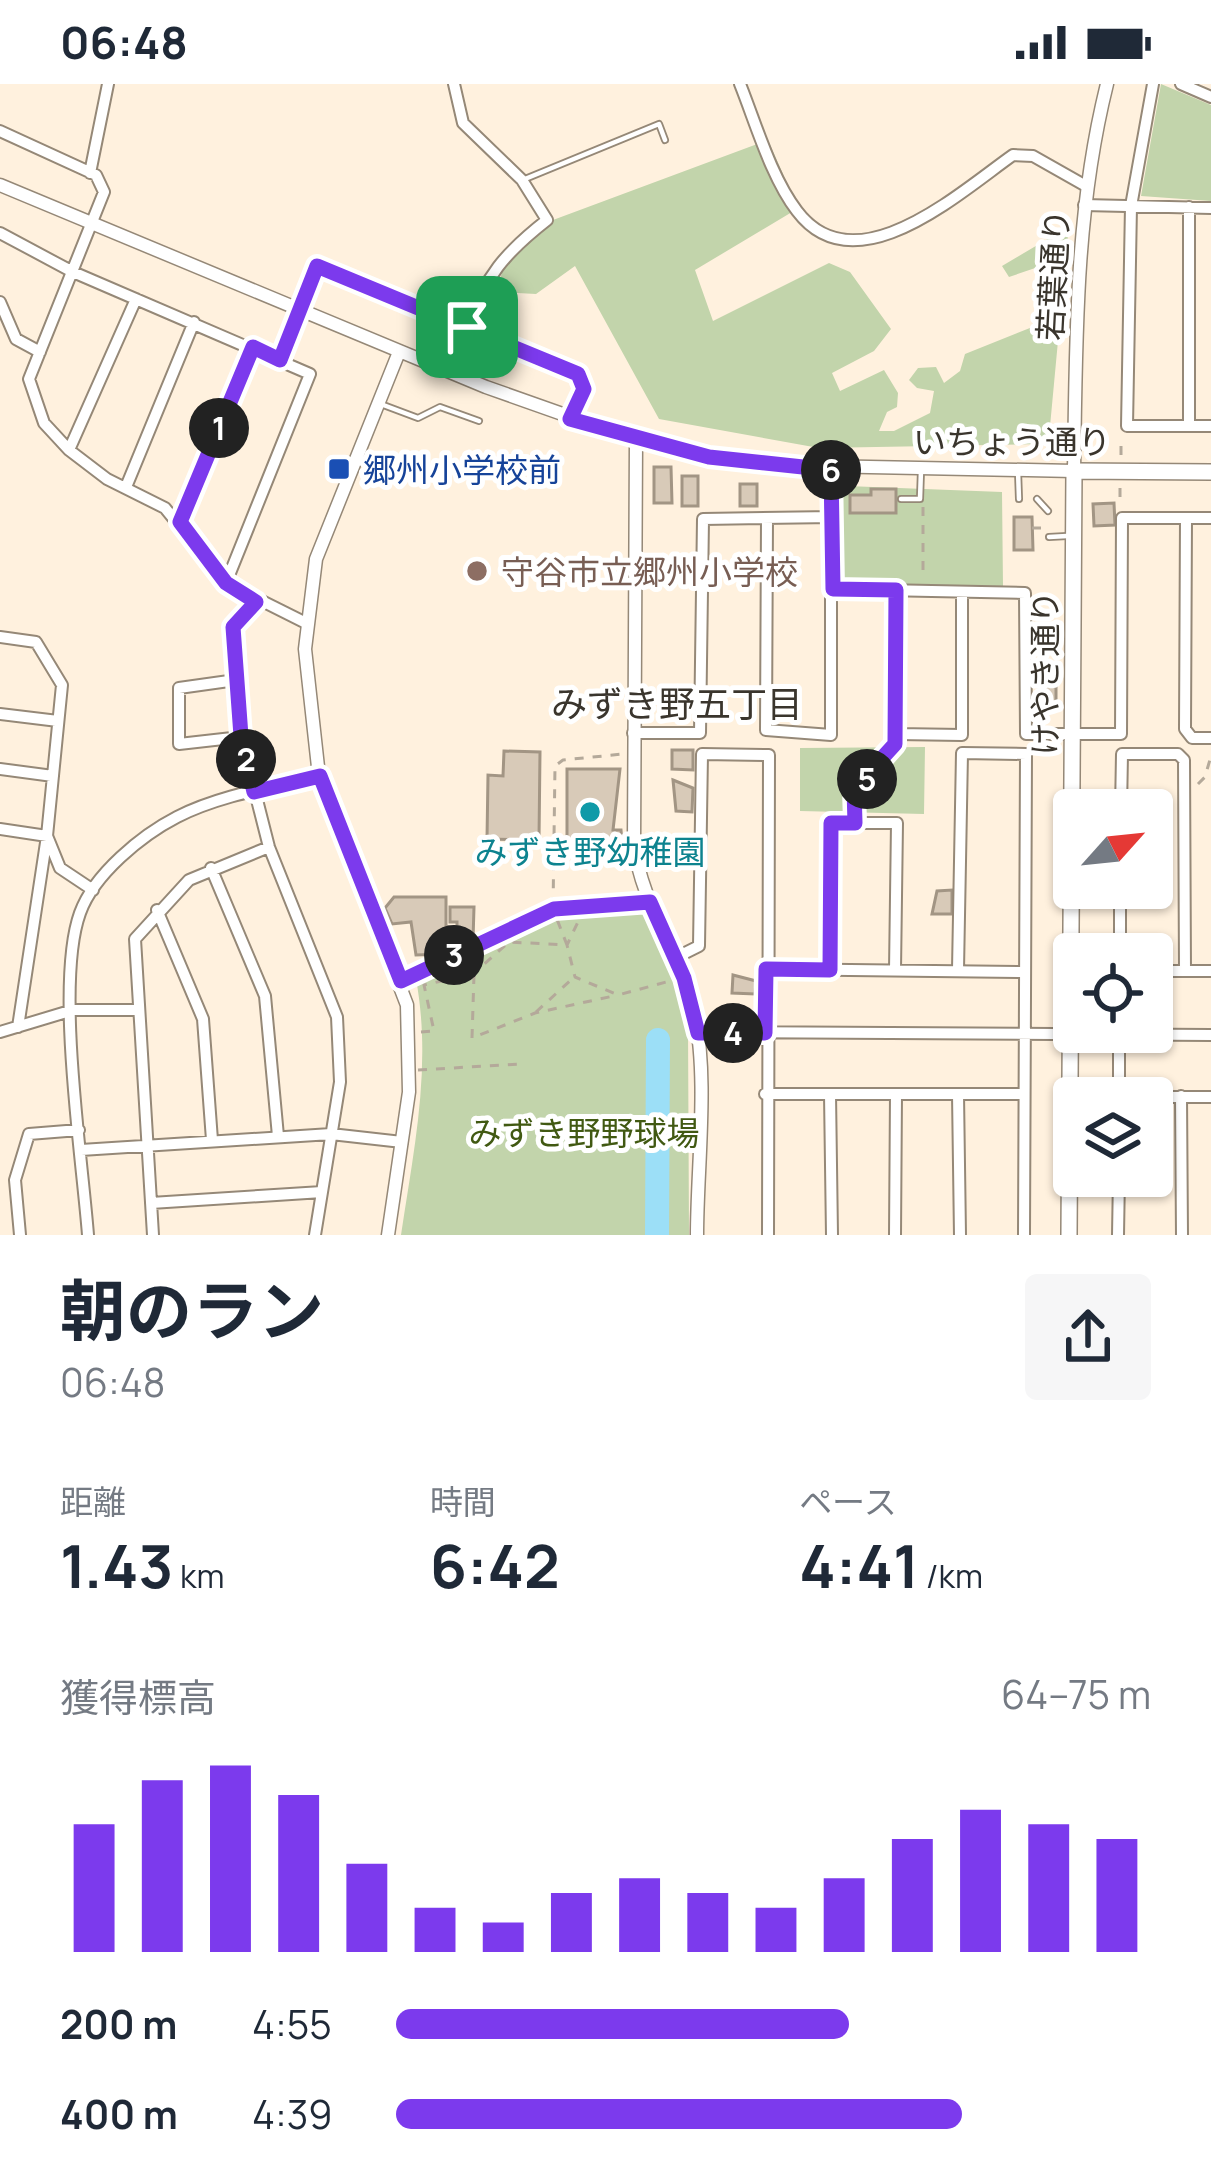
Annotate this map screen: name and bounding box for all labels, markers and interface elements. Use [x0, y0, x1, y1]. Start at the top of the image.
text: 06:48 [60, 11, 188, 73]
street label: 若葉通り [1027, 208, 1079, 342]
pin [416, 276, 518, 378]
icon: arrive [434, 294, 500, 360]
pin: 1 [189, 398, 249, 458]
text: 1 [212, 405, 226, 450]
street label: いちょう通り [913, 419, 1111, 464]
pin: 6 [801, 440, 861, 500]
place label: 郷州小学校前 [363, 447, 561, 492]
text: 6 [821, 447, 841, 492]
marker: 郷州小学校前 [326, 456, 352, 482]
place label: 守谷市立郷州小学校 [501, 549, 798, 594]
marker: 守谷市立郷州小学校 [464, 558, 490, 584]
street label: けやき通り [1022, 591, 1067, 756]
district label: みずき野五丁目 [551, 679, 803, 728]
pin: 2 [216, 729, 276, 789]
text: 2 [236, 736, 256, 781]
pin: 5 [837, 749, 897, 809]
text: 5 [857, 756, 877, 801]
north arrow [1053, 789, 1173, 909]
map controls [1053, 789, 1173, 1197]
marker: みずき野幼稚園 [577, 799, 603, 825]
place label: みずき野幼稚園 [475, 829, 706, 874]
pin: 3 [424, 925, 484, 985]
text: 3 [444, 932, 464, 977]
button: locate [1053, 933, 1173, 1053]
pin: 4 [703, 1003, 763, 1063]
text: 4 [723, 1010, 743, 1055]
button: layers [1053, 1077, 1173, 1197]
park label: みずき野野球場 [469, 1110, 700, 1155]
text: 朝のラン [60, 1265, 324, 1355]
button: share [1025, 1274, 1151, 1400]
text: 06:48 [60, 1355, 165, 1409]
text: 距離 [60, 1479, 126, 1524]
text: 時間 [430, 1479, 496, 1524]
text: ペース [799, 1479, 897, 1524]
text: 1.43 [60, 1524, 174, 1606]
text: 6:42 [430, 1524, 560, 1606]
text: 4:41 [799, 1524, 919, 1606]
text: km [174, 1553, 224, 1598]
text: /km [919, 1553, 983, 1598]
text: 64–75 m [1001, 1667, 1151, 1721]
text: 獲得標高 [60, 1670, 216, 1724]
text: 200 m [60, 1997, 177, 2051]
text: 4:55 [252, 1997, 332, 2051]
text: 400 m [60, 2087, 178, 2141]
text: 4:39 [252, 2087, 332, 2141]

